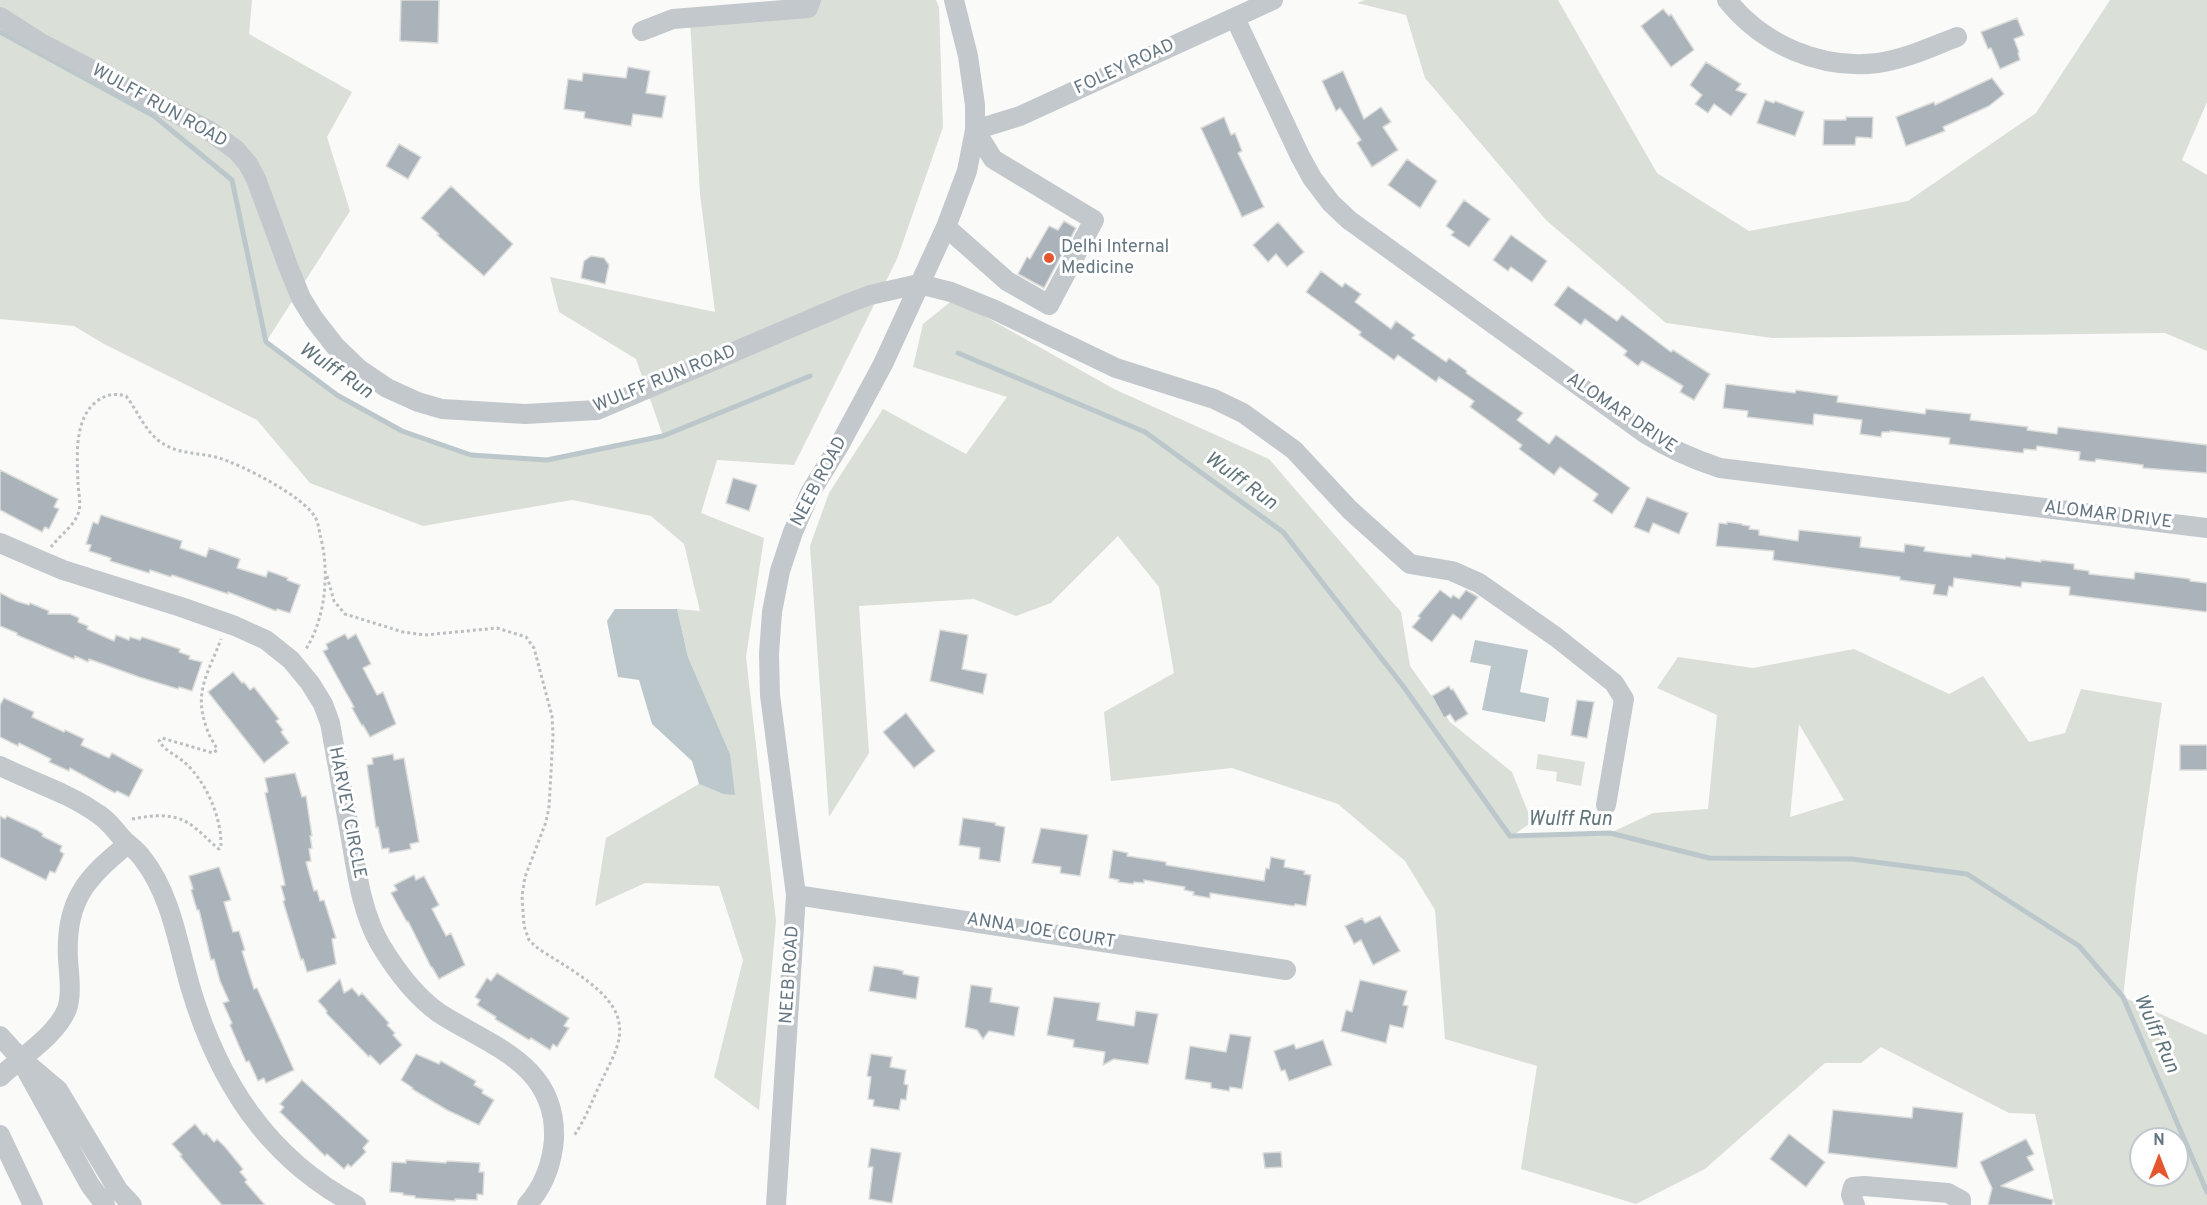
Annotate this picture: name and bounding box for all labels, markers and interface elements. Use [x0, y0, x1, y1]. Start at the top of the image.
street label: FOLEY ROAD [1072, 35, 1178, 101]
street label: WULFF RUN ROAD [87, 61, 231, 153]
place label: Delhi Internal Medicine [1061, 237, 1169, 280]
marker: Delhi Internal Medicine [1042, 251, 1056, 265]
water label: Wulff Run [294, 339, 376, 405]
street label: WULFF RUN ROAD [591, 342, 739, 418]
street label: ALOMAR DRIVE [1562, 369, 1680, 459]
street label: NEEB ROAD [787, 433, 853, 531]
water label: Wulff Run [1199, 448, 1281, 516]
street label: ALOMAR DRIVE [2043, 497, 2173, 535]
street label: HARVEY CIRCLE [323, 745, 369, 881]
water label: Wulff Run [1528, 809, 1612, 833]
street label: ANNA JOE COURT [965, 910, 1117, 954]
street label: NEEB ROAD [777, 925, 805, 1025]
water label: Wulff Run [2127, 991, 2183, 1077]
north arrow [2129, 1127, 2189, 1187]
text: N [2153, 1131, 2165, 1151]

